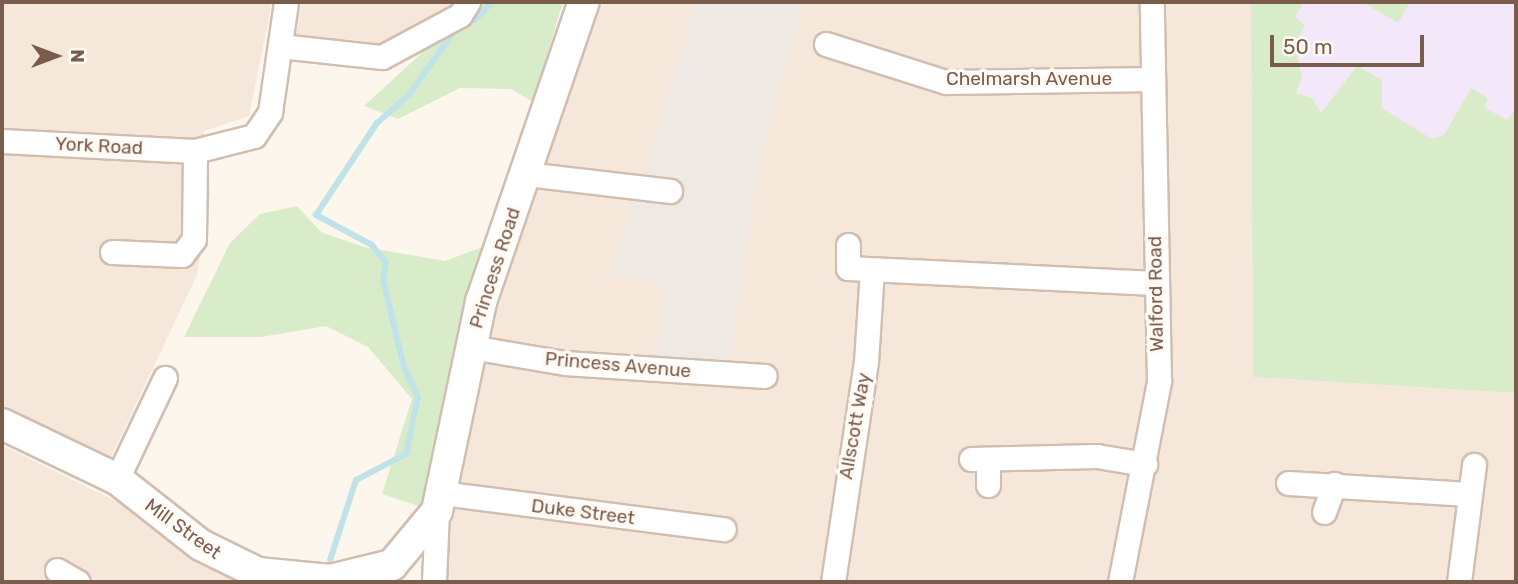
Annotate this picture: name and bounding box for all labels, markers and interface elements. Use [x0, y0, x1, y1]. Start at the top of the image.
north arrow [21, 21, 91, 91]
scale bar [1273, 21, 1427, 65]
text: 50 m [1283, 34, 1333, 59]
text: N [66, 49, 89, 63]
street label: Chelmarsh Avenue [946, 68, 1112, 90]
street label: York Road [54, 132, 144, 160]
street label: Princess Road [465, 205, 525, 331]
street label: Walford Road [1144, 236, 1168, 352]
street label: Princess Avenue [544, 347, 692, 383]
street label: Allscott Way [834, 371, 876, 481]
street label: Mill Street [140, 494, 226, 564]
street label: Duke Street [530, 494, 636, 530]

